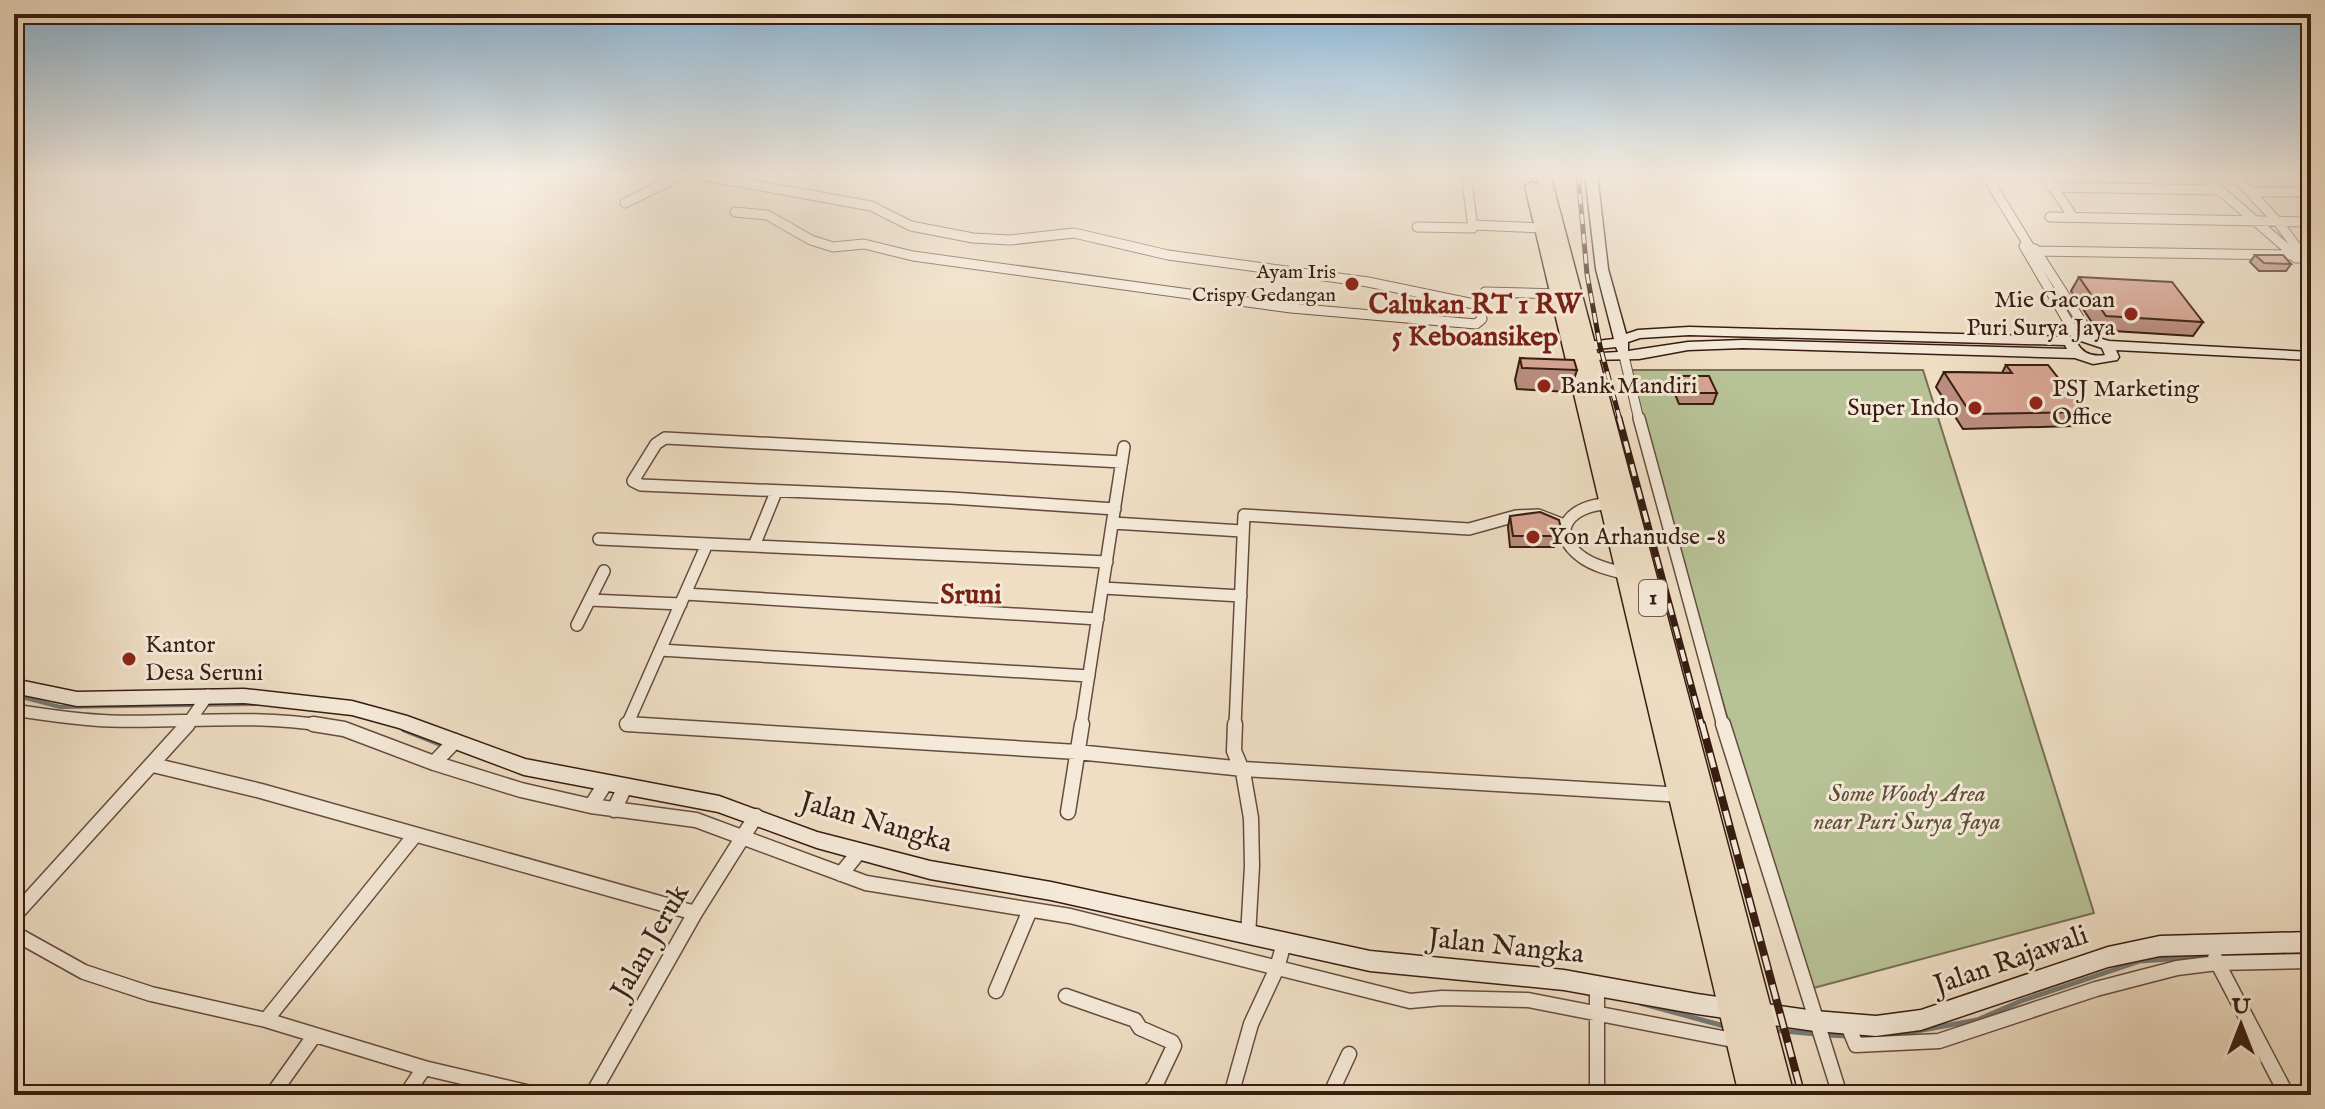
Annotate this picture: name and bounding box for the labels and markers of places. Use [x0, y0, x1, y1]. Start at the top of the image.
place label: Ayam Iris Crispy Gedangan [1192, 260, 1336, 308]
marker: Ayam Iris Crispy Gedangan [1343, 275, 1361, 293]
place label: Mie Gacoan Puri Surya Jaya [1966, 285, 2116, 344]
marker: Mie Gacoan Puri Surya Jaya [2122, 305, 2140, 323]
place label: Bank Mandiri [1560, 371, 1697, 402]
place label: PSJ Marketing Office [2052, 374, 2200, 433]
marker: Bank Mandiri [1535, 377, 1553, 395]
place label: Super Indo [1847, 393, 1959, 424]
marker: PSJ Marketing Office [2027, 394, 2045, 412]
marker: Super Indo [1966, 399, 1984, 417]
place label: Yon Arhanudse -8 [1549, 522, 1726, 553]
marker: Yon Arhanudse -8 [1524, 528, 1542, 546]
place label: Kantor Desa Seruni [145, 630, 263, 689]
marker: Kantor Desa Seruni [120, 650, 138, 668]

